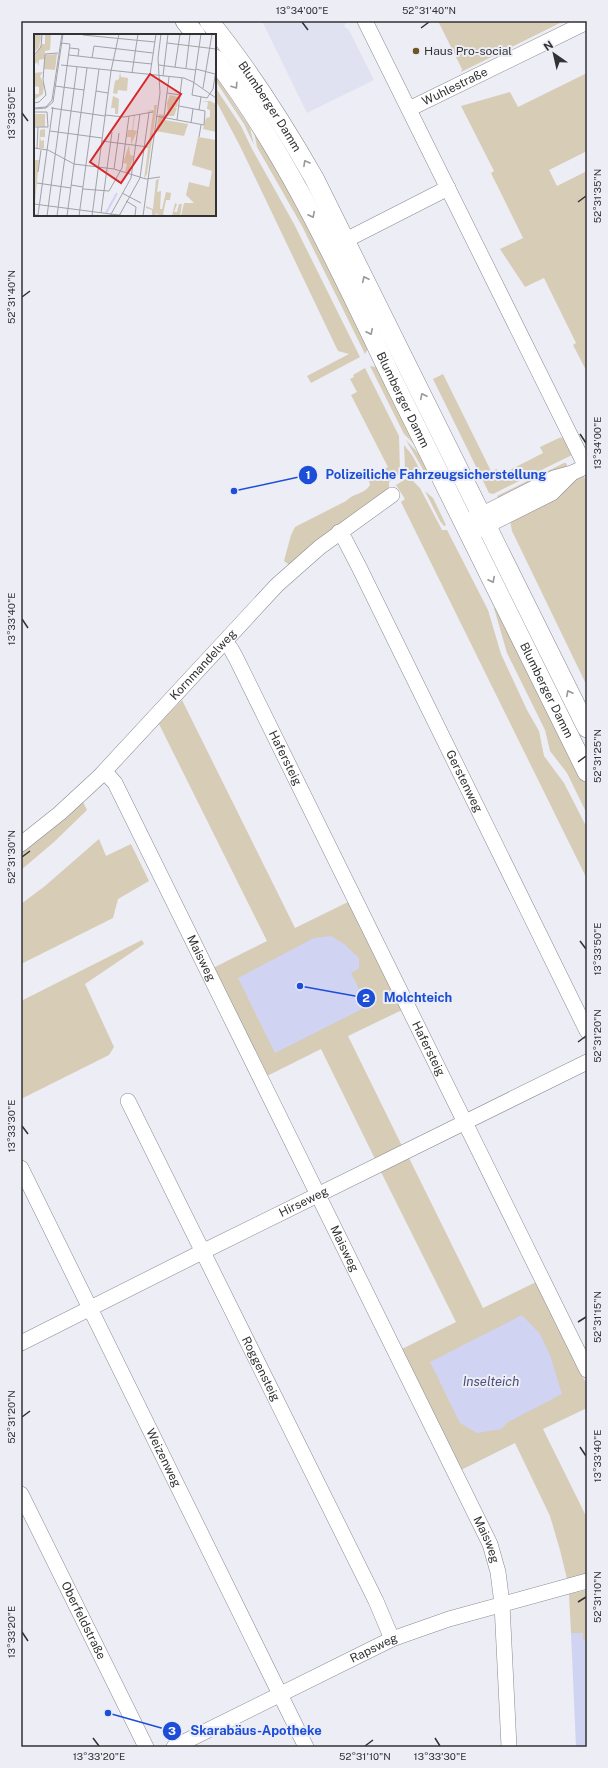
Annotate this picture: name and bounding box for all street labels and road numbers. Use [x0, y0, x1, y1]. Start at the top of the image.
street label: Blumberger Damm [235, 59, 304, 154]
street label: Wuhlestraße [420, 65, 490, 109]
street label: Blumberger Damm [374, 350, 432, 450]
street label: Kornmandelweg [167, 627, 239, 703]
street label: Blumberger Damm [517, 640, 576, 740]
street label: Hafersteig [266, 728, 305, 788]
street label: Gerstenweg [443, 748, 485, 815]
street label: Maisweg [184, 933, 219, 983]
street label: Hafersteig [409, 1019, 448, 1078]
street label: Hirseweg [277, 1184, 331, 1220]
street label: Maisweg [327, 1223, 362, 1274]
street label: Roggensteig [239, 1334, 283, 1404]
street label: Weizenweg [143, 1426, 184, 1489]
street label: Maisweg [470, 1514, 502, 1565]
street label: Oberfeldstraße [58, 1579, 109, 1662]
street label: Rapsweg [348, 1631, 399, 1666]

